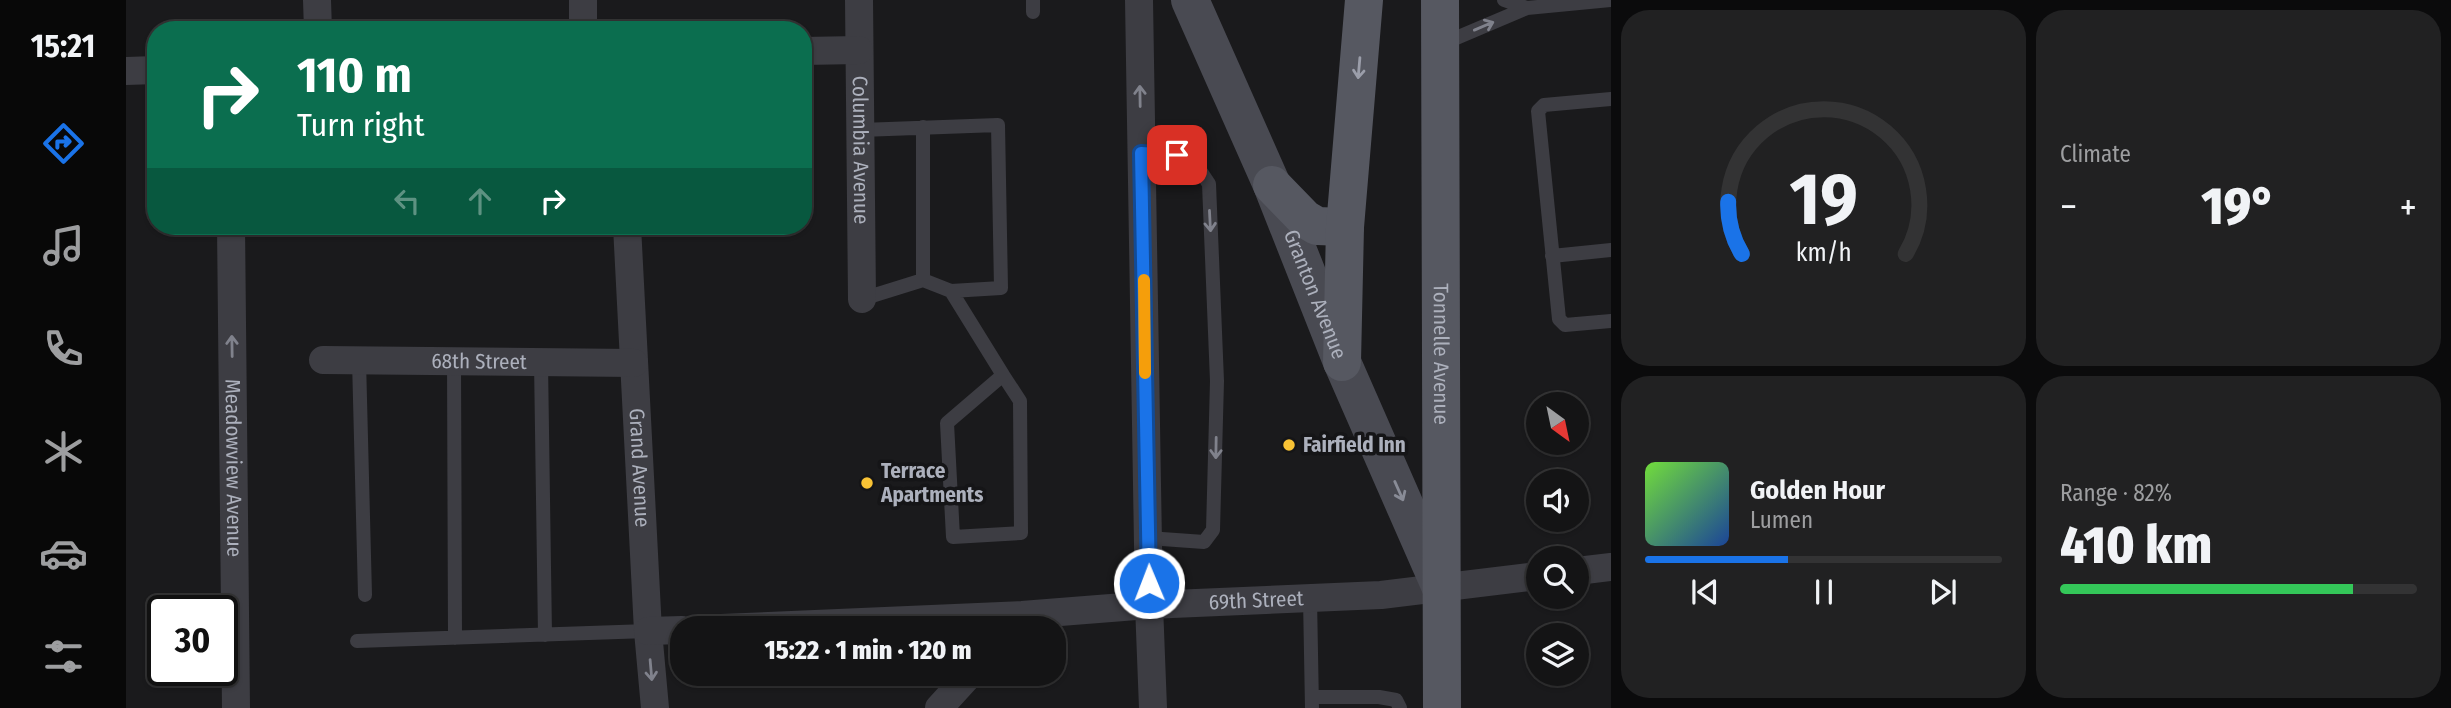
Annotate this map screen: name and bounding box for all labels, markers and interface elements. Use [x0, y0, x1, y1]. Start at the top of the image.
one-way arrow [1472, 19, 1494, 32]
text: 15:21 [31, 27, 95, 65]
text: 110 m [297, 46, 412, 105]
icon: right [182, 49, 273, 140]
one-way arrow [1352, 56, 1365, 79]
street label: Columbia Avenue [847, 75, 874, 225]
one-way arrow [1134, 85, 1147, 108]
text: Turn right [297, 106, 424, 144]
icon: directions [39, 119, 88, 168]
pin [1147, 125, 1207, 185]
icon: arrive [1158, 136, 1196, 174]
text: Climate [2060, 140, 2131, 168]
text: 19 [1789, 156, 1858, 243]
text: 19° [2201, 175, 2276, 238]
icon: left [388, 182, 426, 220]
icon: ahead [461, 182, 499, 220]
icon: right [534, 182, 572, 220]
text: − [2060, 184, 2077, 230]
text: + [2400, 184, 2417, 230]
one-way arrow [1204, 209, 1217, 232]
icon: music [39, 221, 88, 270]
street label: Granton Avenue [1278, 226, 1353, 363]
text: km/h [1796, 238, 1851, 268]
street label: Tonnelle Avenue [1428, 283, 1454, 425]
icon: phone [39, 324, 88, 373]
one-way arrow [225, 335, 239, 358]
street label: 68th Street [431, 348, 527, 375]
street label: Meadowview Avenue [220, 379, 247, 557]
north arrow [1526, 392, 1589, 455]
map controls [1526, 392, 1589, 686]
street label: Grand Avenue [623, 407, 656, 528]
icon: climate [39, 427, 88, 476]
place label: Fairfield Inn [1303, 432, 1406, 458]
one-way arrow [1209, 436, 1222, 459]
marker: Fairfield Inn [1281, 437, 1297, 453]
place label: Terrace Apartments [880, 458, 983, 508]
button: sound [1526, 469, 1589, 532]
marker: Terrace Apartments [859, 475, 875, 491]
text: Golden Hour [1750, 475, 1885, 506]
text: Range · 82% [2060, 479, 2172, 507]
one-way arrow [1393, 480, 1406, 502]
text: Lumen [1750, 506, 1813, 534]
text: 410 km [2060, 514, 2212, 577]
icon: car [39, 529, 88, 578]
position arrow [1112, 546, 1186, 620]
button: search [1526, 546, 1589, 609]
icon: previous [1686, 573, 1724, 611]
icon: pause [1805, 573, 1843, 611]
icon: next [1924, 573, 1962, 611]
street label: 69th Street [1208, 585, 1304, 615]
speed limit sign: 30 [147, 595, 238, 686]
button: layers [1526, 623, 1589, 686]
icon: filters [39, 632, 88, 681]
text: 15:22 · 1 min · 120 m [765, 635, 972, 666]
one-way arrow [645, 658, 658, 681]

